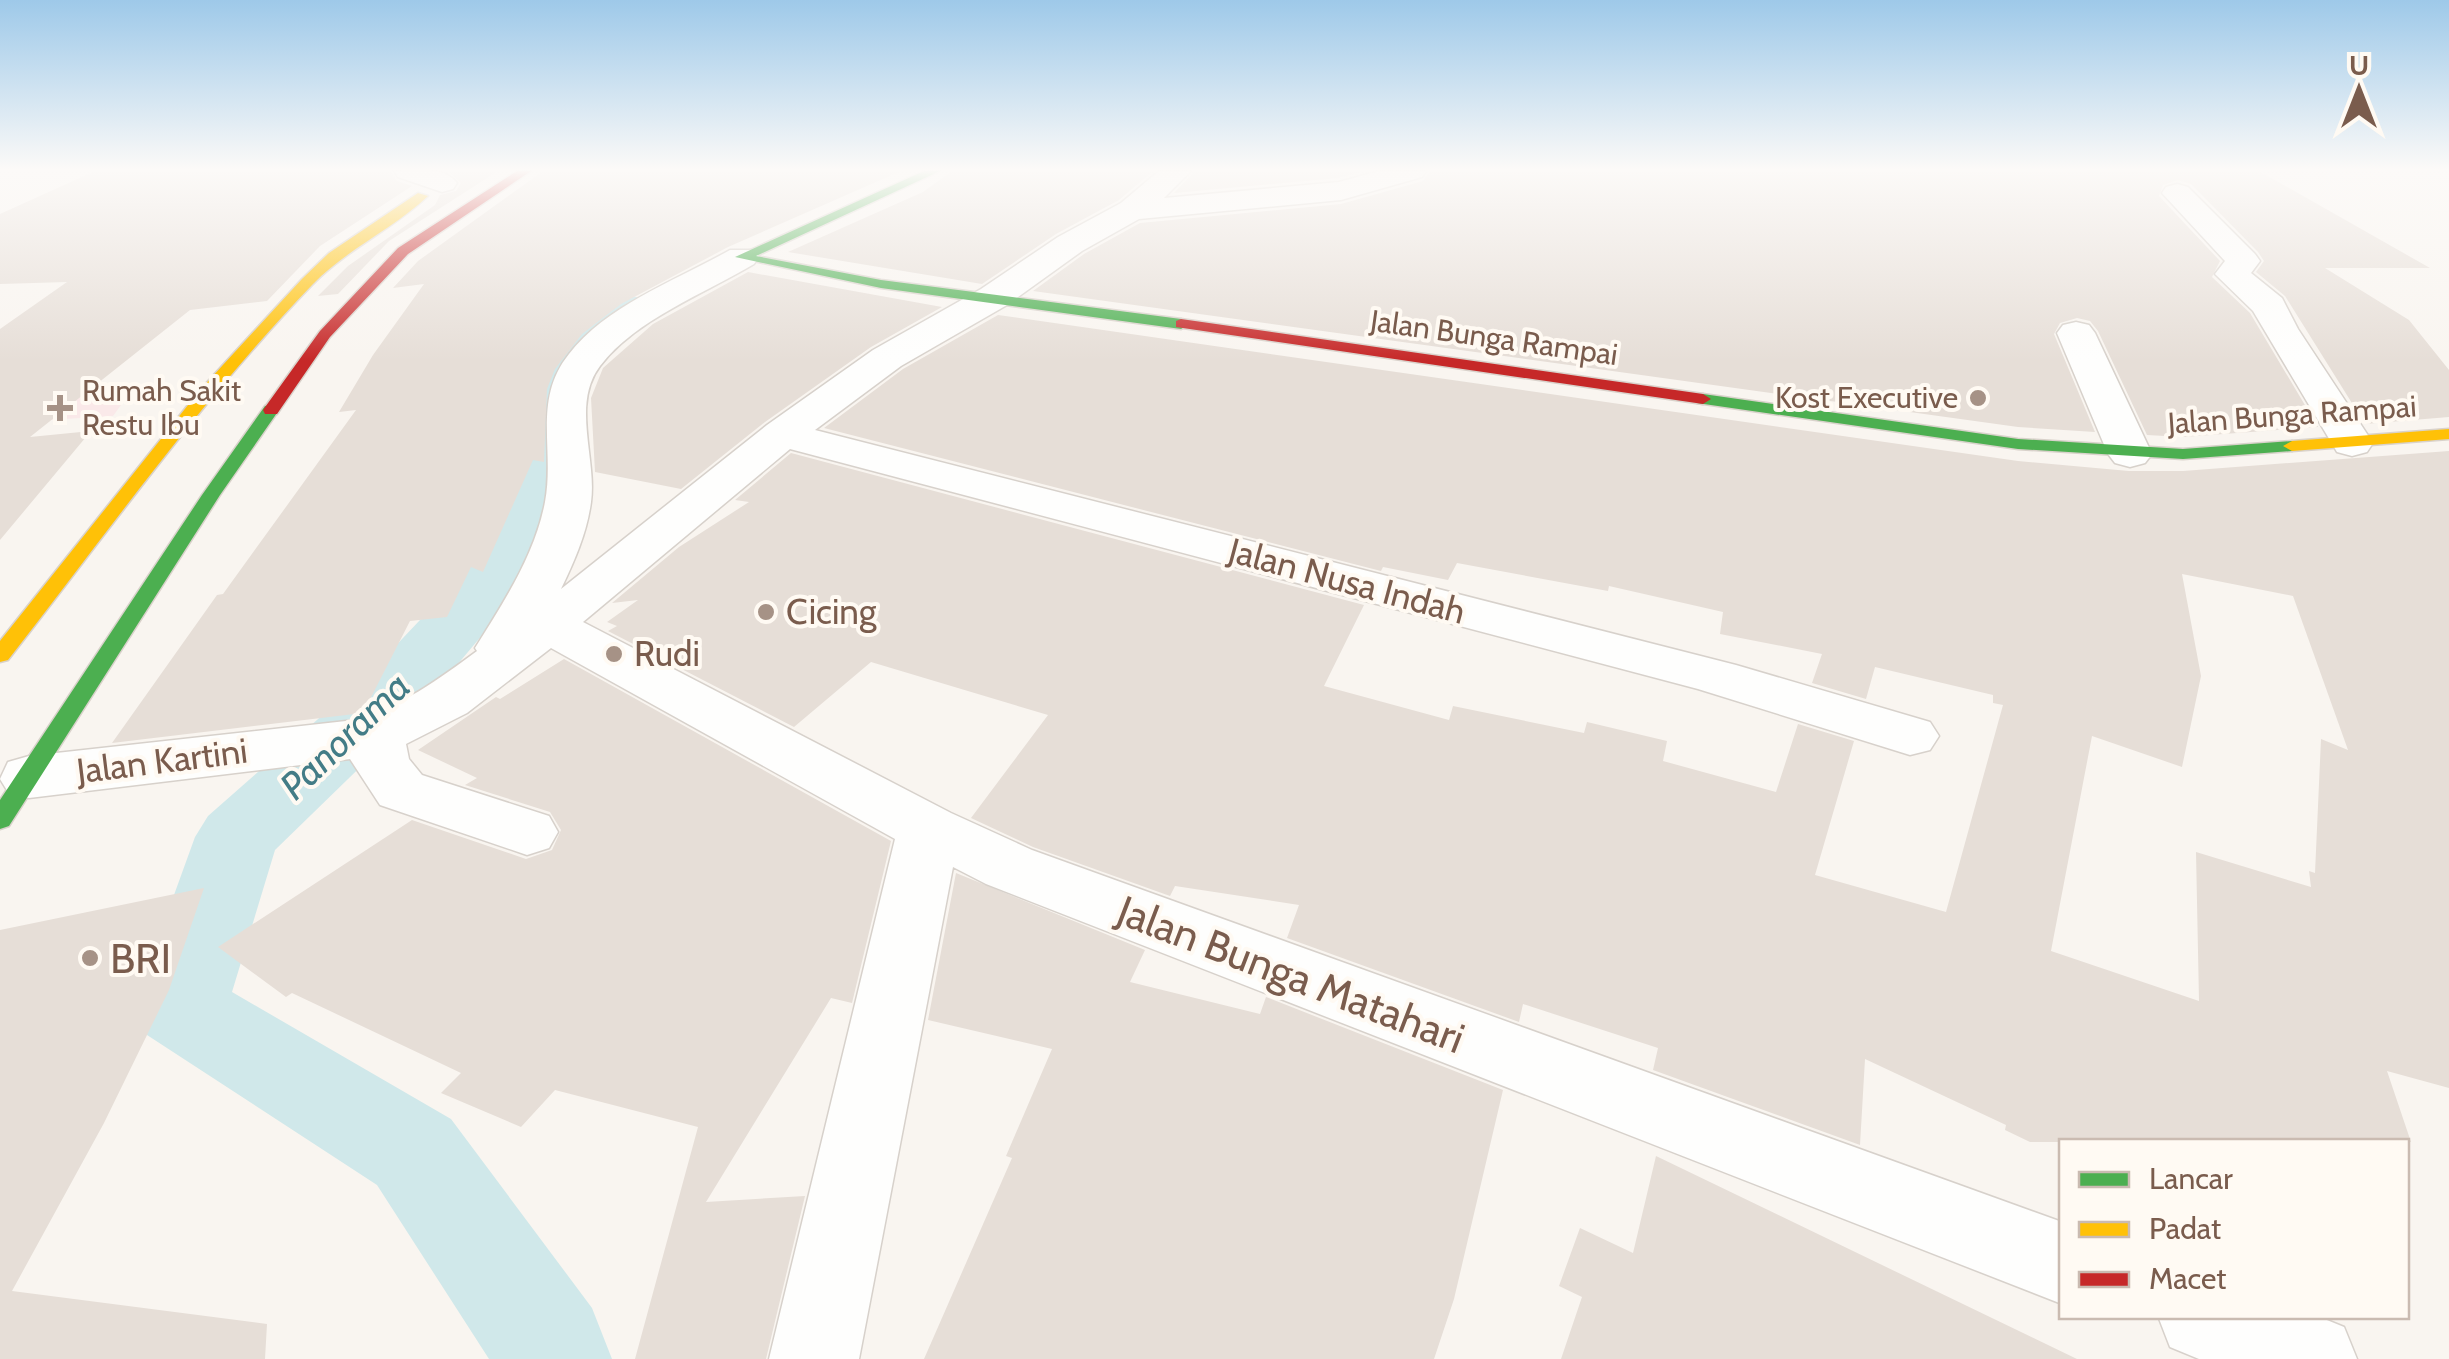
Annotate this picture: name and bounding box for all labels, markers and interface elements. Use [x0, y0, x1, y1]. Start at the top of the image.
north arrow [2309, 40, 2409, 140]
text: U [2349, 48, 2369, 82]
street label: Jalan Bunga Rampai [1367, 302, 1620, 373]
place label: Rumah Sakit Restu Ibu [82, 372, 241, 443]
place label: Kost Executive [1775, 379, 1958, 416]
marker: Kost Executive [1967, 387, 1989, 409]
street label: Jalan Bunga Rampai [2165, 387, 2418, 442]
marker: Rumah Sakit Restu Ibu [47, 395, 73, 421]
street label: Jalan Nusa Indah [1223, 528, 1470, 633]
place label: Cicing [786, 590, 877, 633]
marker: Cicing [755, 601, 777, 623]
place label: Rudi [634, 632, 700, 675]
marker: Rudi [603, 643, 625, 665]
water label: Panorama [270, 662, 419, 809]
street label: Jalan Kartini [73, 729, 250, 792]
street label: Jalan Bunga Matahari [1109, 884, 1472, 1064]
place label: BRI [110, 932, 171, 984]
marker: BRI [79, 947, 101, 969]
legend [2059, 1139, 2409, 1319]
text: Lancar [2149, 1160, 2233, 1197]
text: Padat [2149, 1210, 2221, 1247]
text: Macet [2149, 1260, 2226, 1297]

